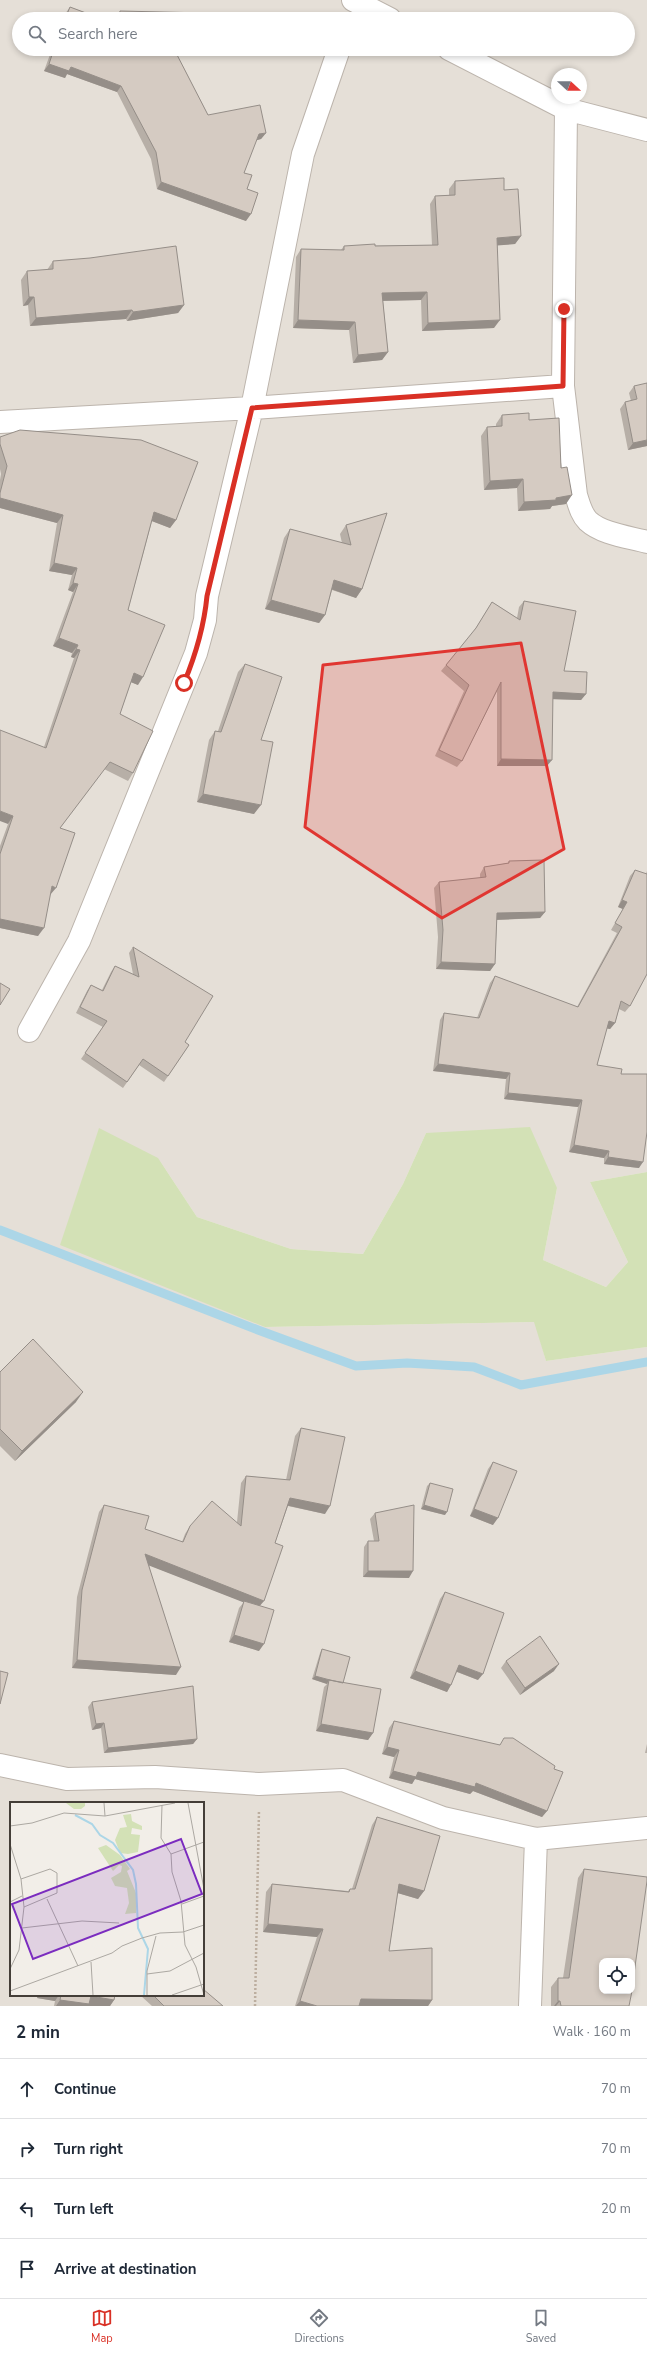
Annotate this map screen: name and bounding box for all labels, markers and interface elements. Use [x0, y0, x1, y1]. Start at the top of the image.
search box [12, 12, 635, 56]
icon: search [26, 23, 48, 45]
text: Search here [58, 24, 138, 44]
north arrow [551, 68, 587, 104]
route end [555, 300, 573, 318]
route start [175, 674, 193, 692]
inset map [10, 1802, 204, 1996]
map controls [599, 1958, 635, 1994]
button: locate [599, 1958, 635, 1994]
text: 2 min [16, 2021, 60, 2044]
text: Walk · 160 m [553, 2023, 631, 2041]
icon: ahead [16, 2078, 38, 2100]
text: Continue [54, 2079, 116, 2099]
text: 70 m [601, 2080, 631, 2098]
icon: right [16, 2138, 38, 2160]
text: Turn right [54, 2139, 123, 2159]
text: 70 m [601, 2140, 631, 2158]
icon: left [16, 2198, 38, 2220]
text: Turn left [54, 2199, 113, 2219]
text: 20 m [601, 2200, 631, 2218]
icon: arrive [16, 2258, 38, 2280]
text: Arrive at destination [54, 2259, 197, 2279]
tab: Map [91, 2307, 113, 2346]
tab: Directions [295, 2307, 344, 2346]
tab: Saved [526, 2307, 556, 2346]

